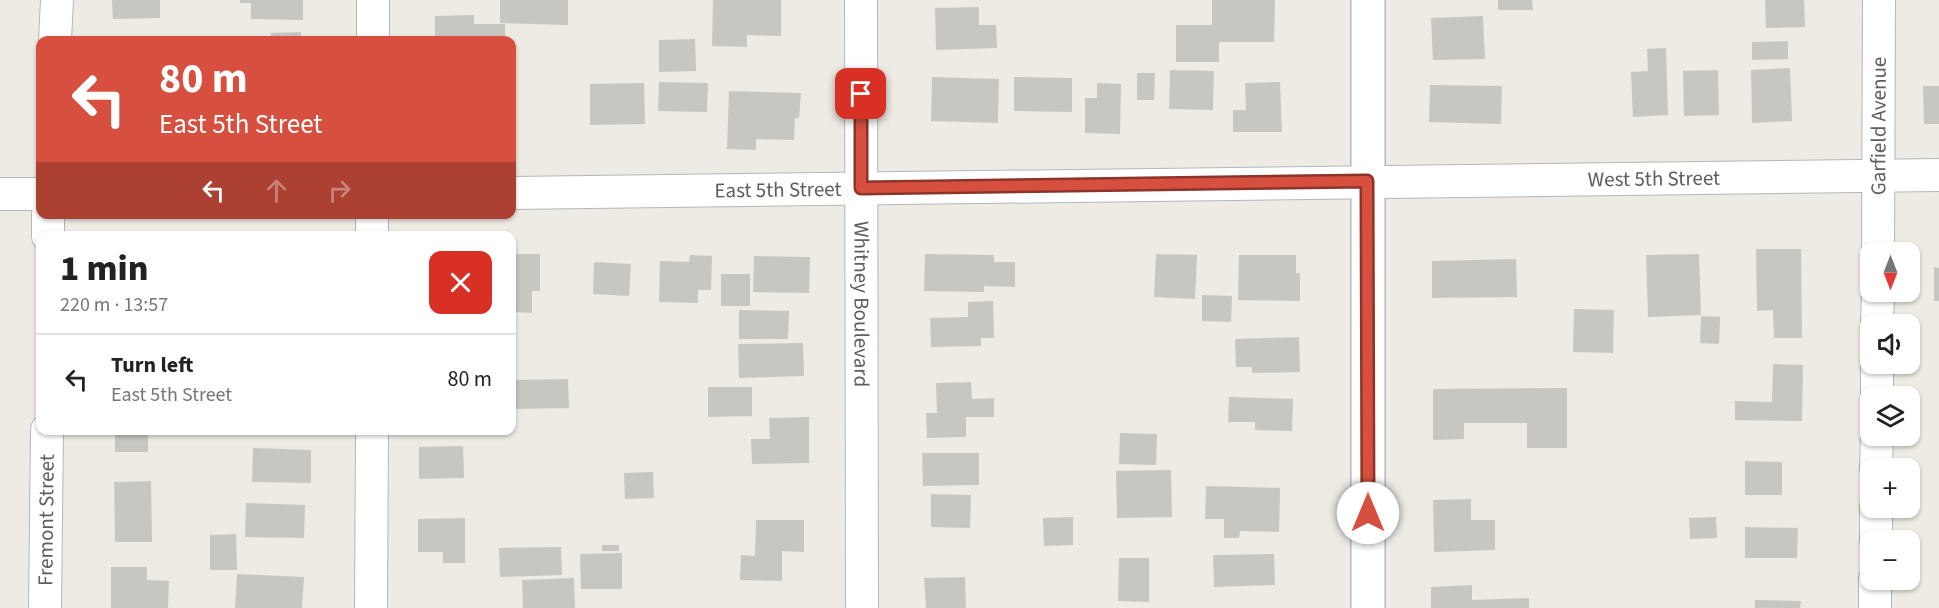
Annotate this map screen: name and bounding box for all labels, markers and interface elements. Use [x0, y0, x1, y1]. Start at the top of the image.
text: 80 m [159, 49, 248, 109]
street label: Garfield Avenue [1863, 57, 1894, 195]
icon: left [60, 60, 138, 138]
pin [835, 68, 886, 119]
icon: arrive [844, 77, 877, 110]
text: East 5th Street [159, 105, 322, 144]
street label: West 5th Street [1587, 163, 1720, 194]
icon: left [197, 174, 230, 207]
icon: ahead [260, 174, 293, 207]
icon: right [323, 174, 356, 207]
street label: East 5th Street [714, 174, 842, 205]
street label: Whitney Boulevard [846, 221, 877, 387]
north arrow [1860, 242, 1920, 302]
map controls [1860, 242, 1920, 590]
text: 1 min [60, 243, 148, 294]
button: close [429, 251, 492, 314]
text: 220 m · 13:57 [60, 291, 168, 319]
button: sound [1860, 314, 1920, 374]
text: Turn left [111, 349, 193, 381]
icon: left [60, 363, 93, 396]
text: 80 m [447, 363, 492, 395]
text: East 5th Street [111, 381, 232, 409]
button: layers [1860, 386, 1920, 446]
street label: Fremont Street [30, 454, 62, 586]
button: + [1860, 458, 1920, 518]
position arrow [1336, 481, 1400, 545]
button: − [1860, 530, 1920, 590]

